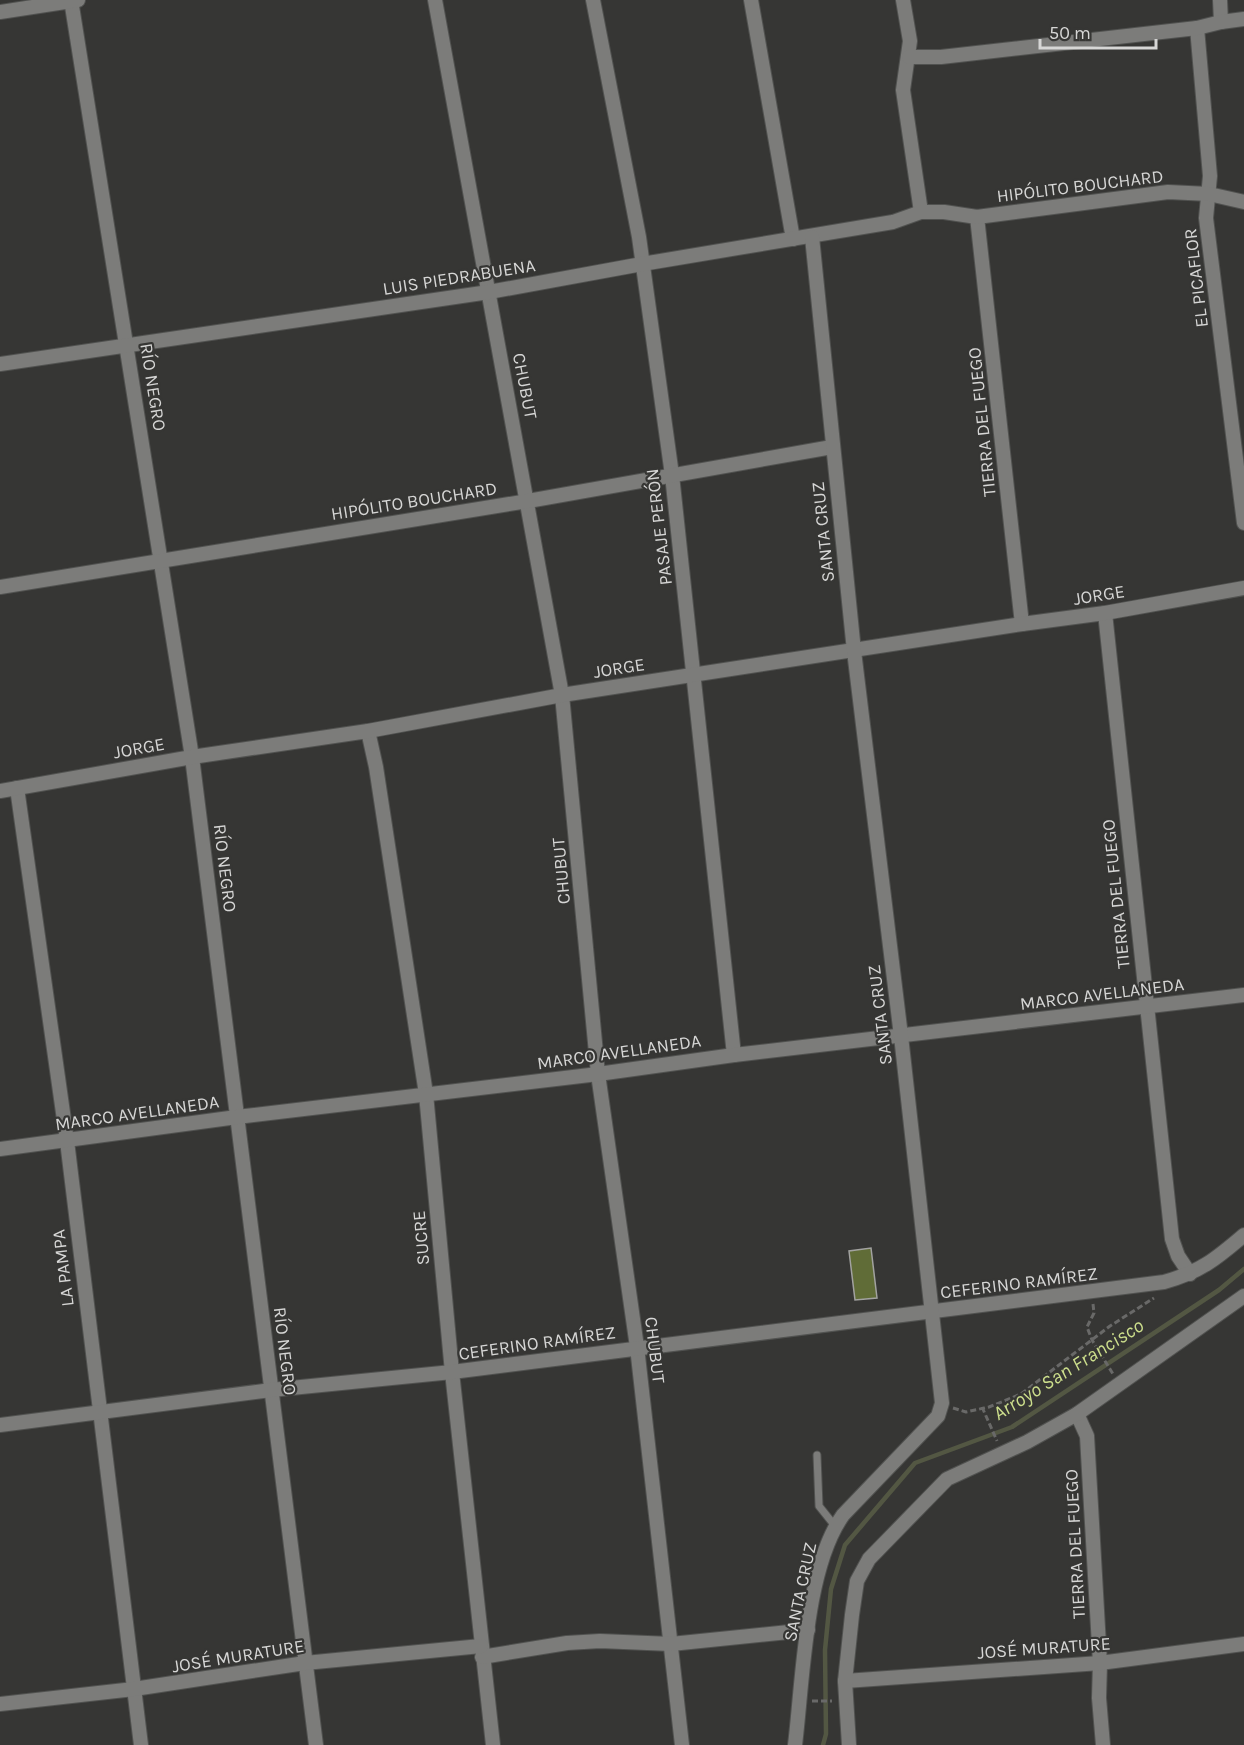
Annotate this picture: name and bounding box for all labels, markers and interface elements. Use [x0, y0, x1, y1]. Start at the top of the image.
scale bar [1040, 12, 1156, 50]
text: 50 m [1049, 22, 1091, 44]
street label: HIPÓLITO BOUCHARD [995, 164, 1165, 207]
street label: EL PICAFLOR [1179, 227, 1213, 329]
street label: LUIS PIEDRABUENA [381, 254, 537, 300]
street label: RÍO NEGRO [135, 341, 172, 432]
street label: TIERRA DEL FUEGO [963, 346, 1001, 498]
street label: CHUBUT [508, 351, 542, 421]
street label: PASAJE PERÓN [640, 467, 677, 587]
street label: HIPÓLITO BOUCHARD [329, 476, 499, 525]
street label: SANTA CRUZ [807, 481, 839, 583]
street label: JORGE [1072, 580, 1126, 610]
street label: JORGE [592, 653, 646, 683]
street label: JORGE [112, 733, 166, 763]
street label: TIERRA DEL FUEGO [1097, 818, 1135, 970]
street label: RÍO NEGRO [209, 823, 242, 913]
street label: CHUBUT [547, 837, 575, 905]
street label: SANTA CRUZ [863, 964, 897, 1066]
street label: MARCO AVELLANEDA [1019, 973, 1185, 1015]
street label: MARCO AVELLANEDA [536, 1030, 702, 1074]
street label: MARCO AVELLANEDA [54, 1091, 220, 1135]
street label: SUCRE [408, 1210, 434, 1266]
street label: LA PAMPA [47, 1228, 79, 1308]
street label: CEFERINO RAMÍREZ [939, 1261, 1099, 1304]
street label: RÍO NEGRO [269, 1306, 302, 1396]
water label: Arroyo San Francisco [989, 1314, 1148, 1425]
street label: CHUBUT [640, 1316, 670, 1384]
street label: CEFERINO RAMÍREZ [457, 1320, 617, 1365]
street label: TIERRA DEL FUEGO [1060, 1469, 1090, 1619]
street label: SANTA CRUZ [779, 1540, 821, 1644]
street label: JOSÉ MURATURE [976, 1631, 1111, 1664]
street label: JOSÉ MURATURE [170, 1634, 306, 1677]

